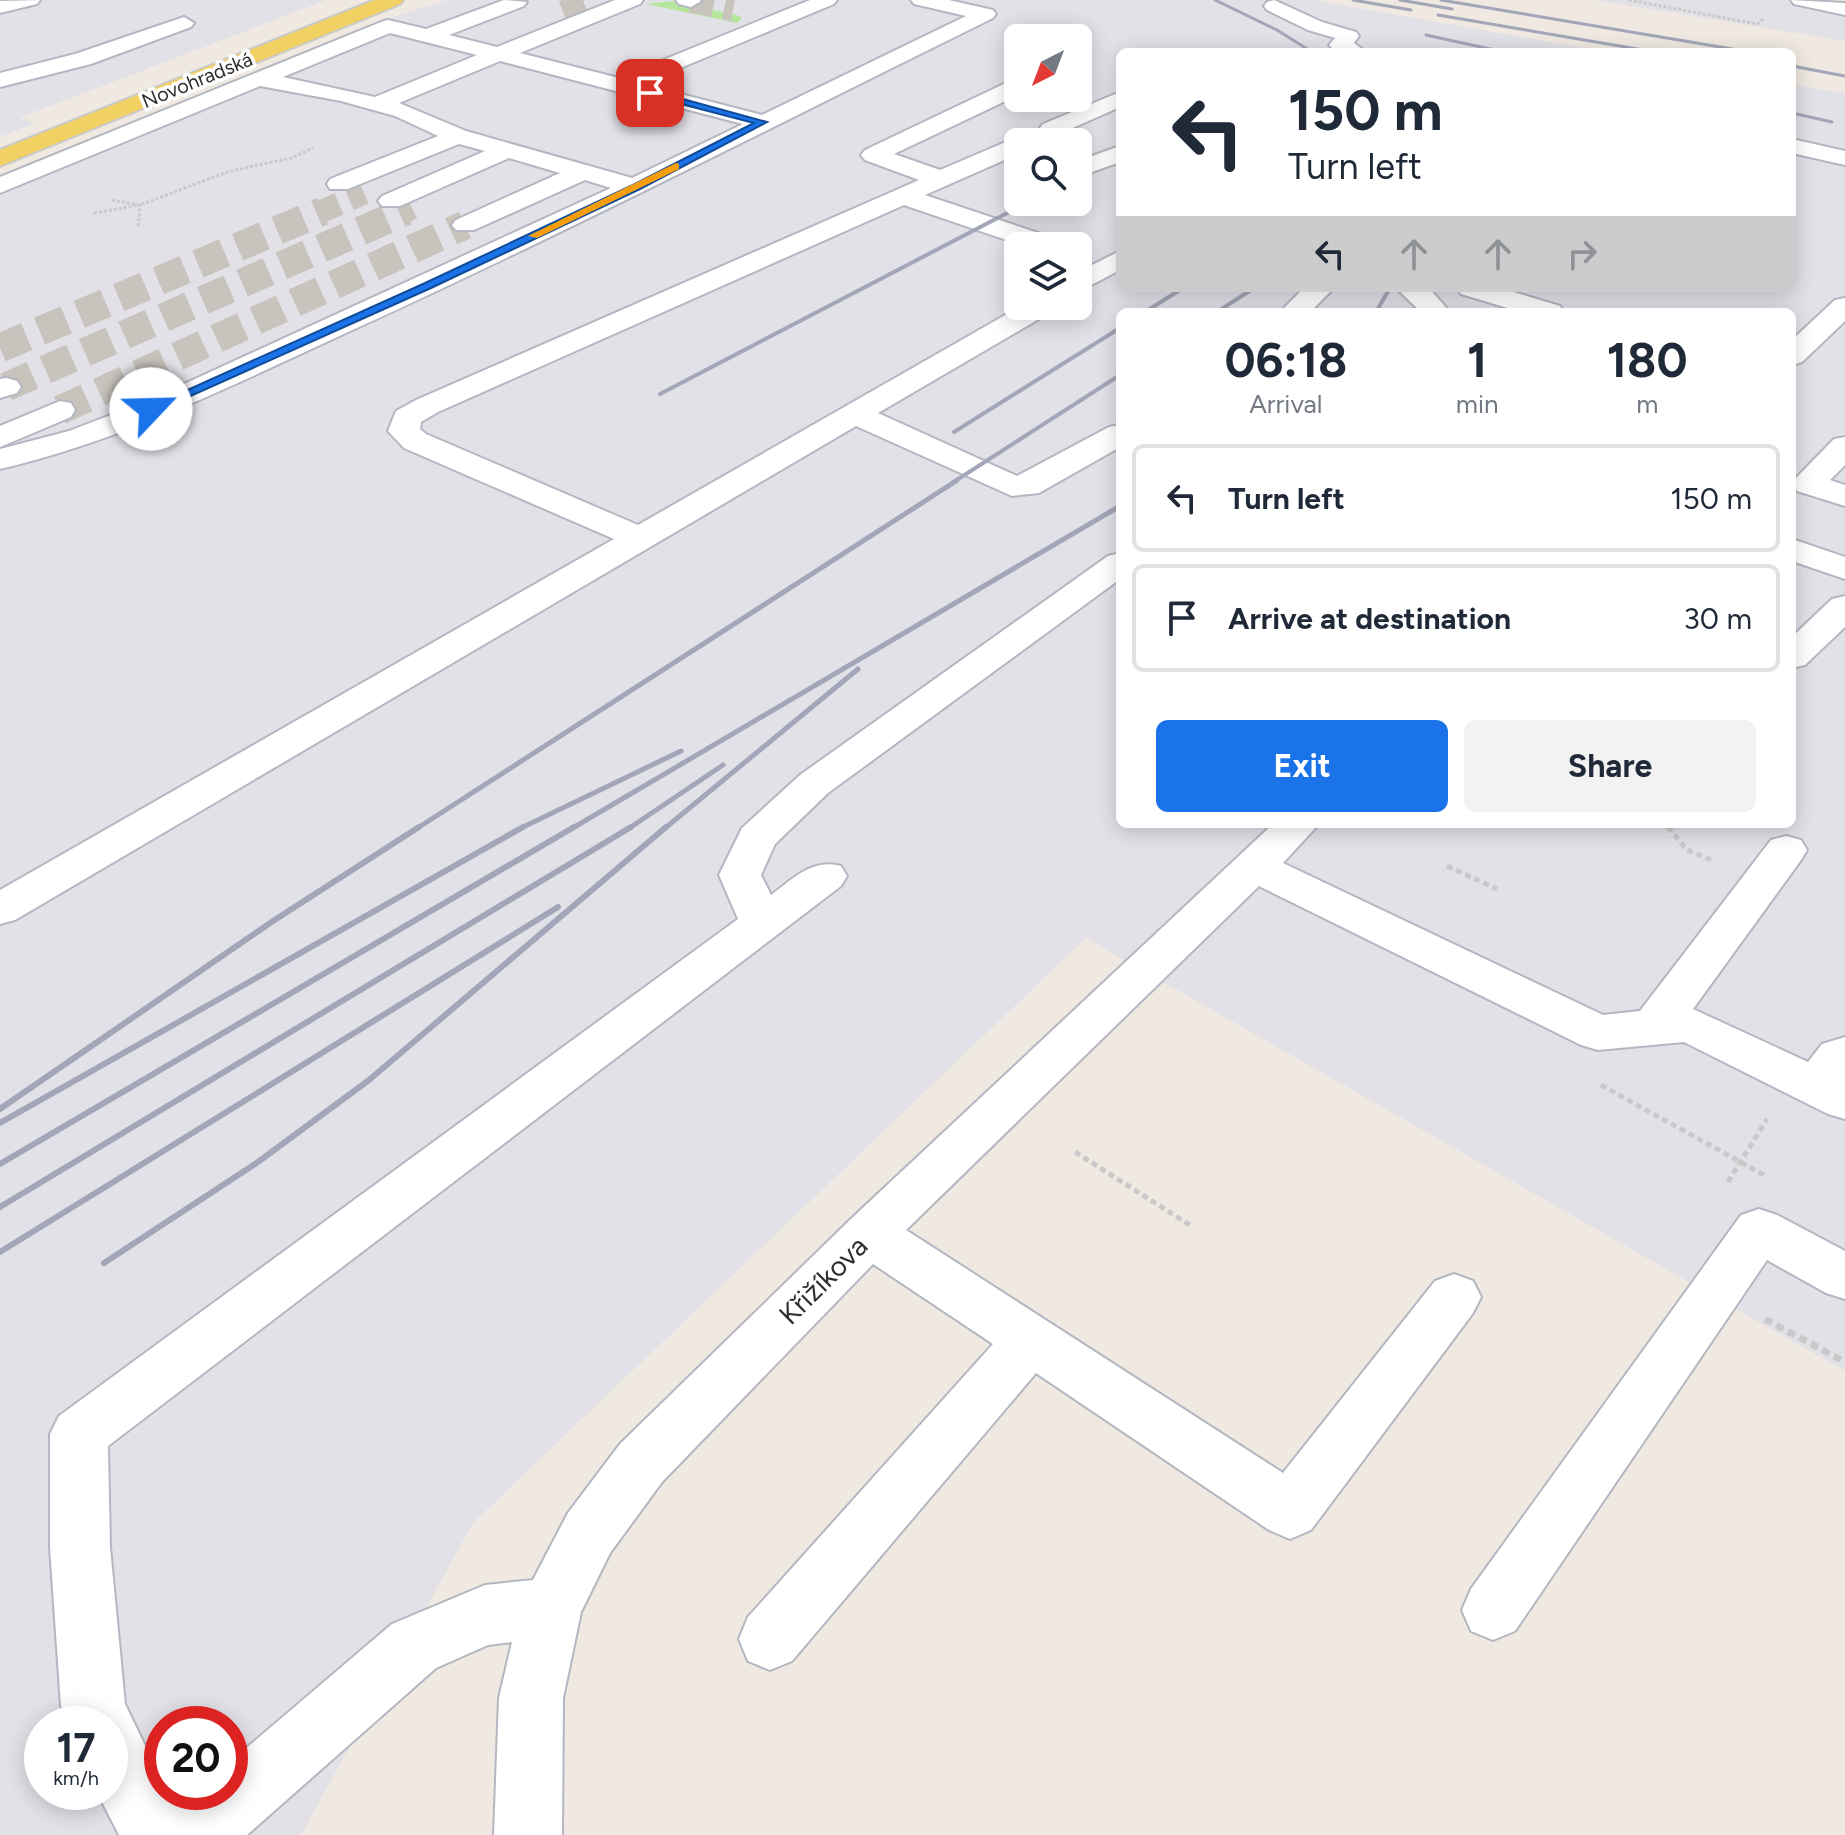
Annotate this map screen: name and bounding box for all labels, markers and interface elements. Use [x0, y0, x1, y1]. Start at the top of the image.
north arrow [1004, 24, 1092, 112]
map controls [1004, 24, 1092, 320]
street label: Novohradská [138, 47, 256, 113]
pin [616, 59, 684, 127]
icon: arrive [628, 71, 672, 115]
text: 150 m [1288, 77, 1443, 144]
icon: left [1156, 80, 1260, 184]
button: search [1004, 128, 1092, 216]
text: Turn left [1288, 145, 1422, 188]
button: layers [1004, 232, 1092, 320]
icon: left [1308, 232, 1352, 276]
icon: ahead [1392, 232, 1436, 276]
icon: ahead [1476, 232, 1520, 276]
icon: right [1560, 232, 1604, 276]
text: 06:18 [1224, 331, 1347, 389]
text: 1 [1467, 331, 1487, 389]
text: 180 [1607, 331, 1688, 389]
position arrow [109, 367, 193, 451]
text: Arrival [1249, 388, 1323, 420]
text: min [1456, 388, 1498, 420]
text: m [1636, 388, 1658, 420]
icon: left [1160, 476, 1204, 520]
text: Turn left [1228, 480, 1345, 517]
text: 150 m [1670, 480, 1752, 517]
icon: arrive [1160, 596, 1204, 640]
text: Arrive at destination [1228, 600, 1511, 637]
text: 30 m [1684, 600, 1752, 637]
button: Exit [1156, 720, 1448, 812]
button: Share [1464, 720, 1756, 812]
street label: Křižíkova [772, 1229, 874, 1331]
speed limit sign: 20 [144, 1706, 248, 1810]
text: 17 [56, 1724, 96, 1772]
text: km/h [53, 1766, 99, 1790]

